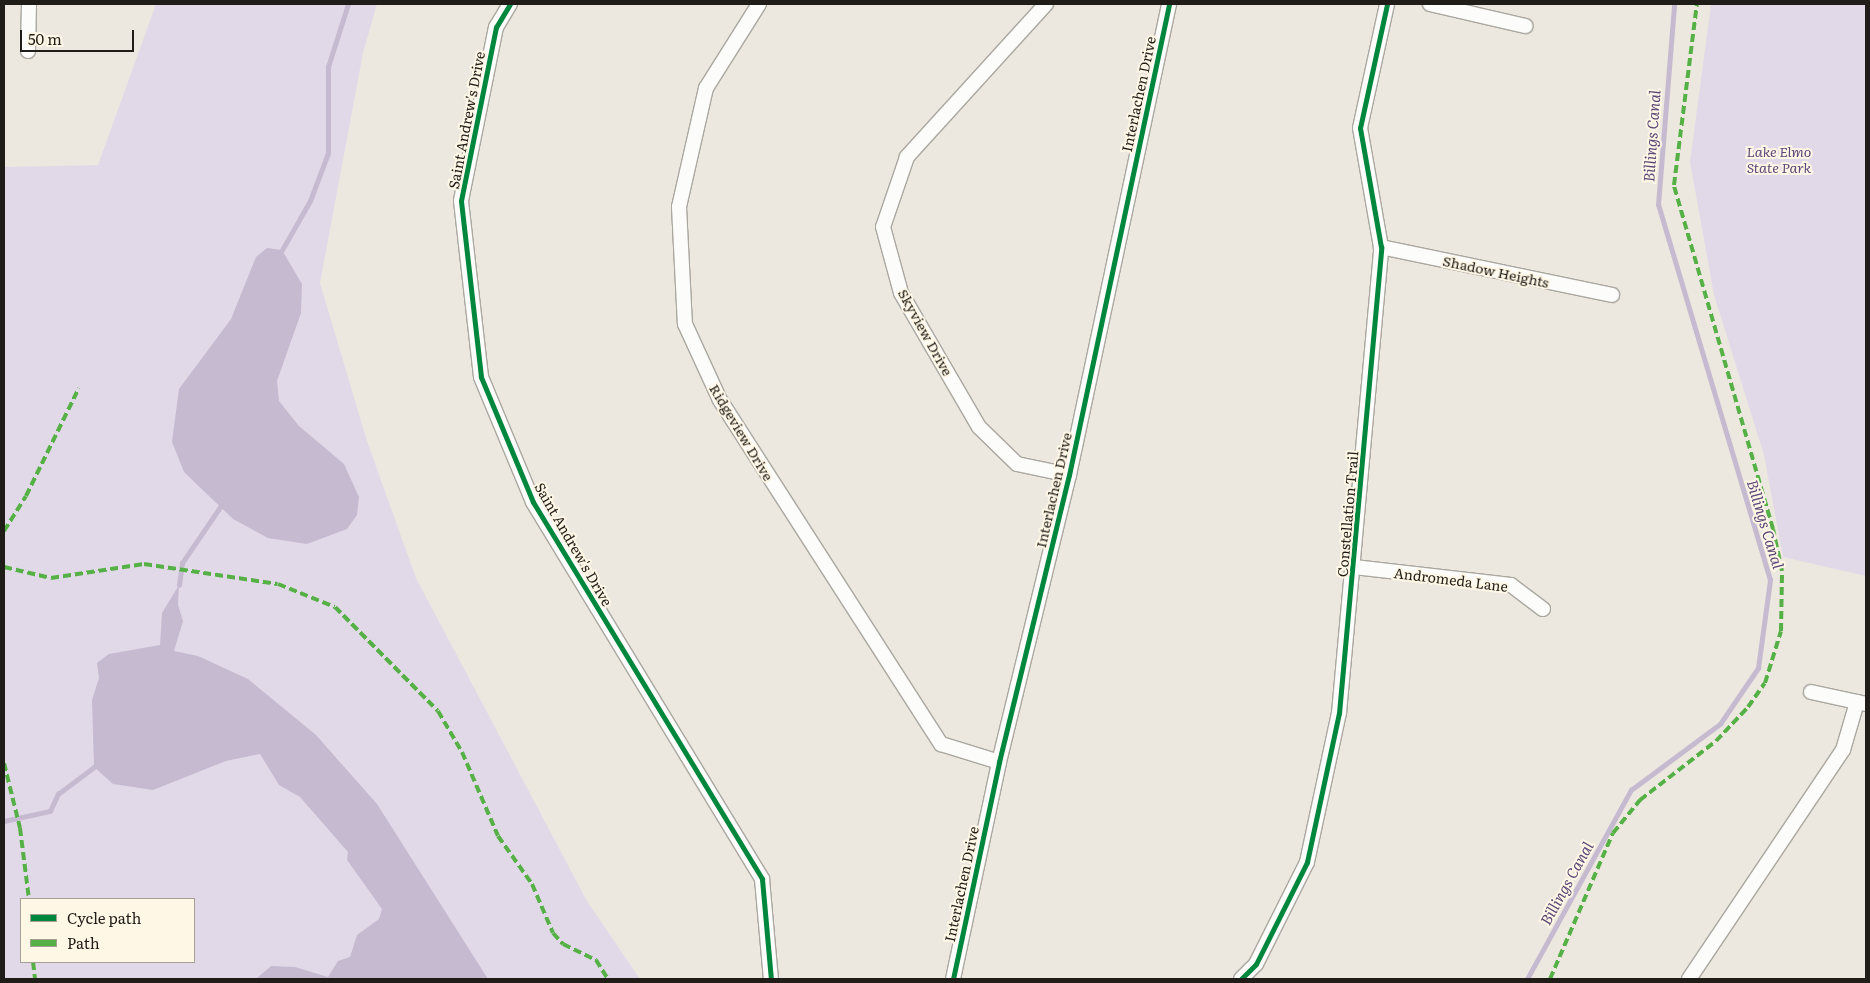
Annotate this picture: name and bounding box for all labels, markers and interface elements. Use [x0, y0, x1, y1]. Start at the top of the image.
scale bar [22, 20, 136, 52]
text: 50 m [28, 27, 62, 50]
street label: Interlachen Drive [1118, 35, 1158, 153]
street label: Saint Andrew's Drive [444, 50, 488, 190]
water label: Billings Canal [1639, 89, 1663, 183]
park label: Lake Elmo State Park [1747, 143, 1811, 176]
street label: Shadow Heights [1441, 252, 1551, 290]
street label: Skyview Drive [895, 286, 957, 378]
street label: Ridgeview Drive [707, 381, 777, 483]
street label: Interlachen Drive [1032, 431, 1074, 549]
street label: Constellation Trail [1333, 450, 1361, 578]
water label: Billings Canal [1744, 477, 1788, 571]
street label: Saint Andrew's Drive [532, 479, 616, 609]
street label: Andromeda Lane [1393, 564, 1509, 594]
street label: Interlachen Drive [941, 825, 981, 943]
water label: Billings Canal [1536, 838, 1596, 928]
legend [20, 898, 195, 963]
text: Cycle path [67, 906, 141, 929]
text: Path [67, 931, 100, 954]

